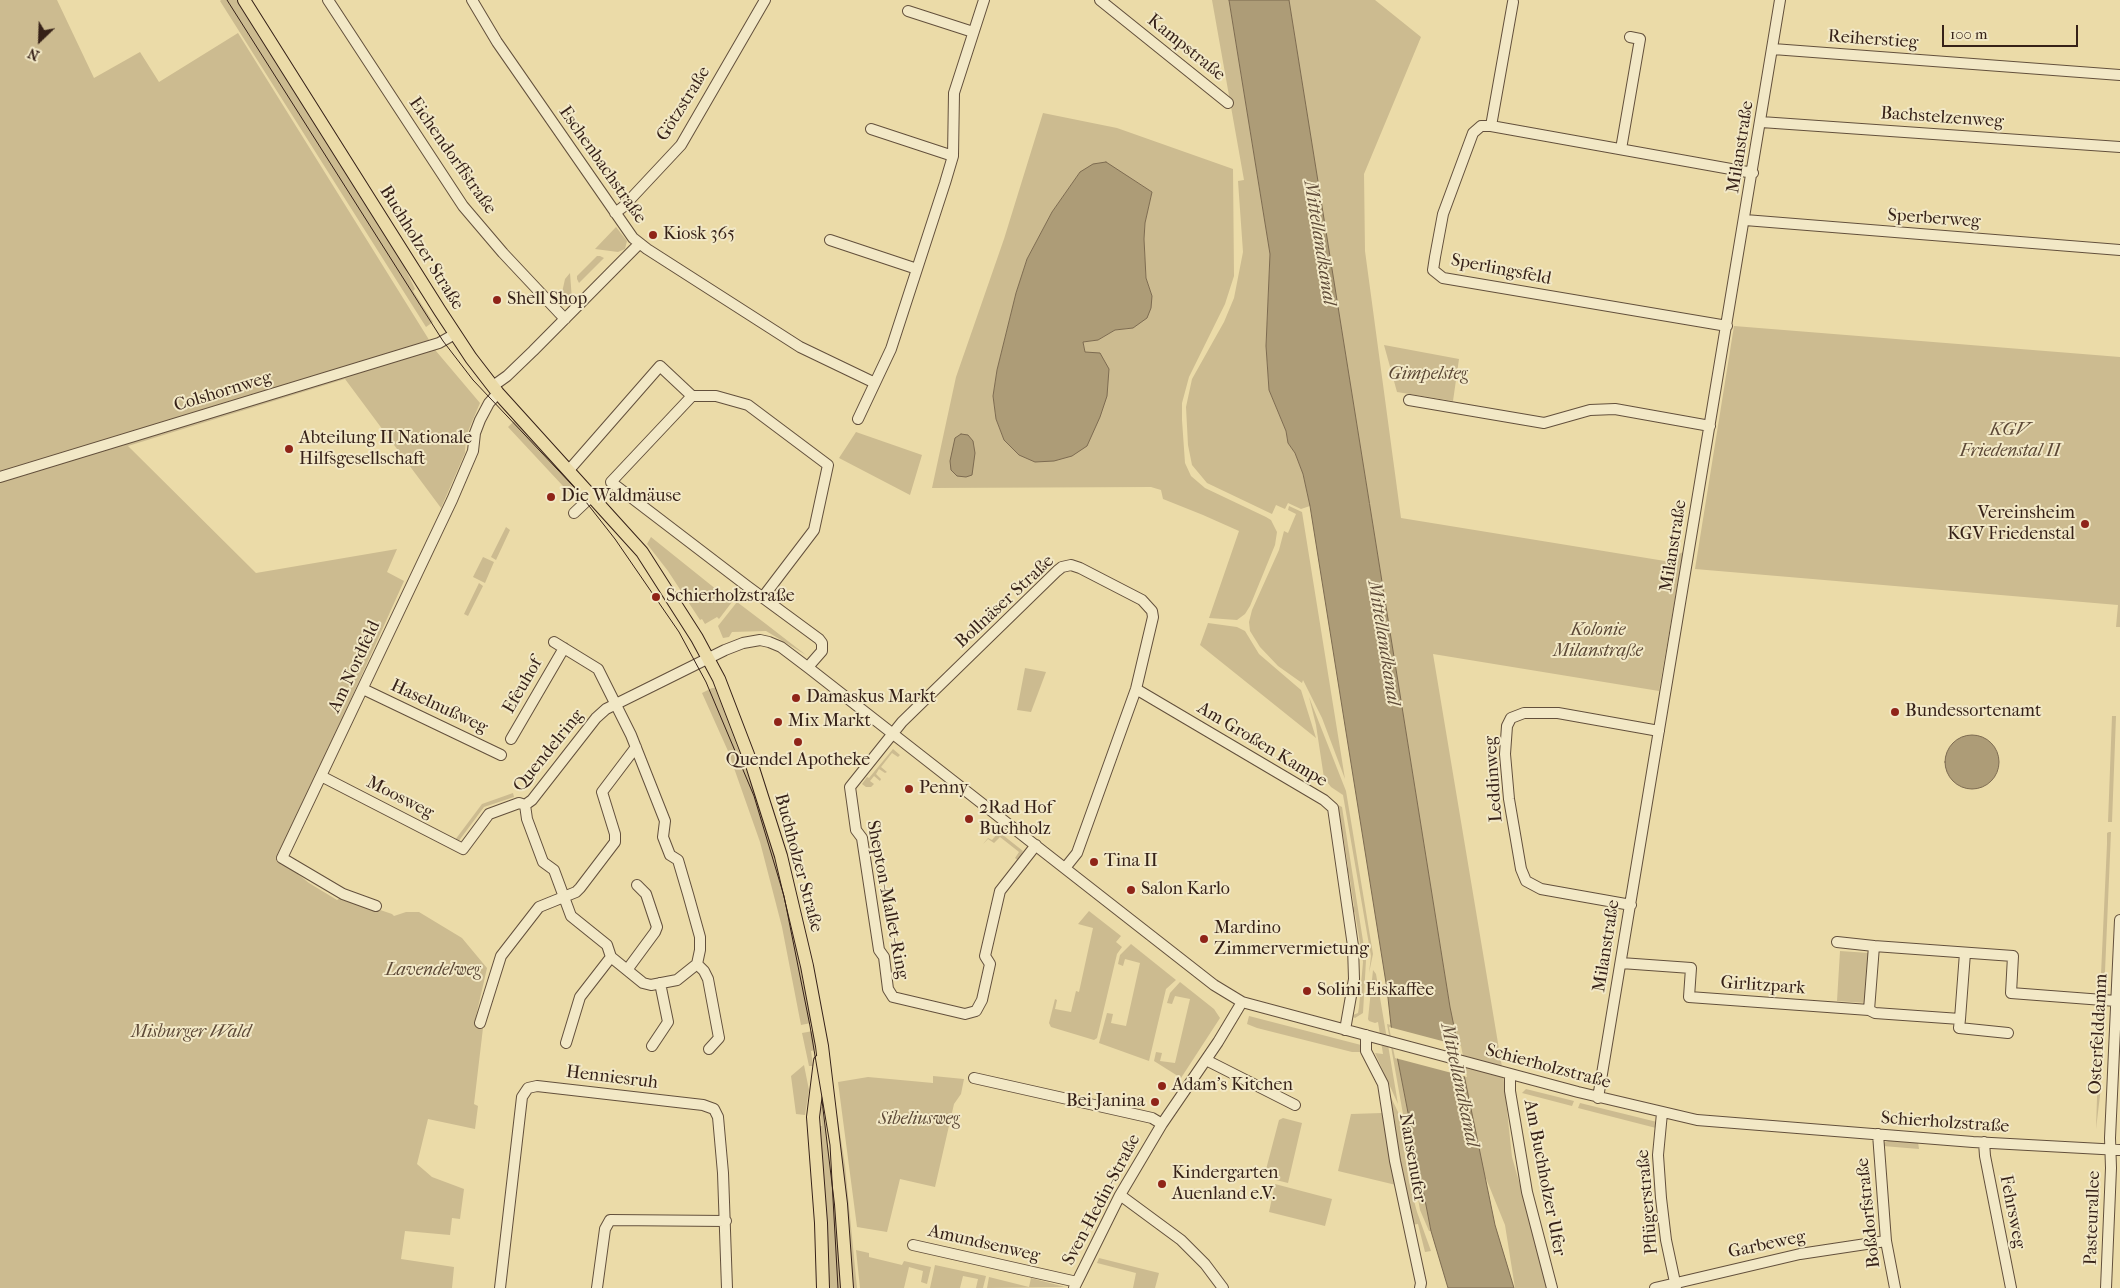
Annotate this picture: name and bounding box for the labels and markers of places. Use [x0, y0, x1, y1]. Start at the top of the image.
place label: Kiosk 365 [663, 224, 735, 246]
marker: Kiosk 365 [647, 229, 659, 241]
place label: Shell Shop [507, 289, 587, 311]
marker: Shell Shop [491, 294, 503, 306]
place label: Abteilung II Nationale Hilfsgesellschaft [299, 428, 472, 470]
marker: Abteilung II Nationale Hilfsgesellschaft [283, 443, 295, 455]
place label: Die Waldmäuse [561, 486, 681, 508]
marker: Die Waldmäuse [545, 491, 557, 503]
place label: Vereinsheim KGV Friedenstal [1947, 503, 2075, 546]
marker: Vereinsheim KGV Friedenstal [2079, 518, 2091, 530]
place label: Schierholzstraße [666, 586, 795, 608]
marker: Schierholzstraße [650, 591, 662, 603]
place label: Damaskus Markt [806, 687, 936, 709]
marker: Damaskus Markt [790, 692, 802, 704]
place label: Bundessortenamt [1905, 701, 2041, 723]
marker: Bundessortenamt [1889, 706, 1901, 718]
place label: Mix Markt [788, 711, 871, 733]
marker: Mix Markt [772, 716, 784, 728]
marker: Quendel Apotheke [792, 736, 804, 748]
place label: Quendel Apotheke [726, 750, 870, 772]
place label: Penny [919, 778, 968, 800]
marker: Penny [903, 783, 915, 795]
place label: 2Rad Hof Buchholz [979, 798, 1053, 841]
marker: 2Rad Hof Buchholz [963, 813, 975, 825]
place label: Tina II [1104, 851, 1158, 873]
marker: Tina II [1088, 856, 1100, 868]
place label: Salon Karlo [1141, 879, 1230, 901]
marker: Salon Karlo [1125, 884, 1137, 896]
place label: Mardino Zimmervermietung [1214, 918, 1369, 961]
marker: Mardino Zimmervermietung [1198, 933, 1210, 945]
place label: Solini Eiskaffee [1317, 980, 1434, 1002]
marker: Solini Eiskaffee [1301, 985, 1313, 997]
place label: Adam's Kitchen [1172, 1075, 1293, 1097]
marker: Adam's Kitchen [1156, 1080, 1168, 1092]
place label: Bei Janina [1066, 1091, 1145, 1113]
marker: Bei Janina [1149, 1096, 1161, 1108]
place label: Kindergarten Auenland e.V. [1172, 1163, 1279, 1206]
marker: Kindergarten Auenland e.V. [1156, 1178, 1168, 1190]

